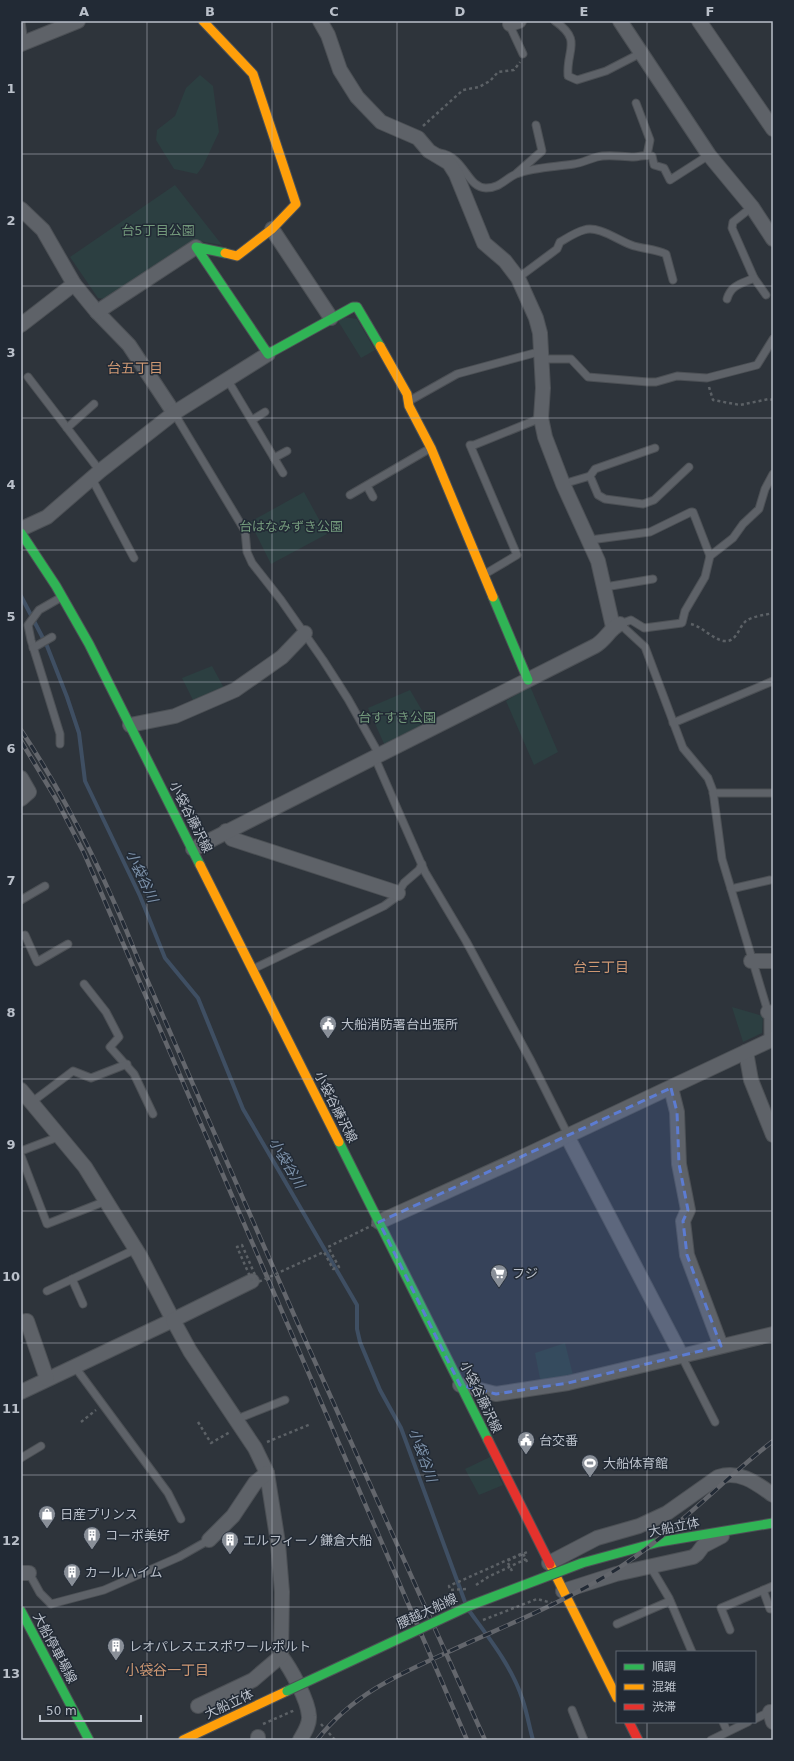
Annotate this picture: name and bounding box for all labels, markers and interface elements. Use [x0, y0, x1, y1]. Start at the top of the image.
text: A [79, 4, 89, 19]
text: B [205, 4, 215, 19]
text: C [329, 4, 339, 19]
text: D [455, 4, 466, 19]
text: E [580, 4, 588, 19]
text: F [706, 4, 714, 19]
text: 1 [6, 81, 16, 96]
text: 2 [6, 213, 16, 228]
park label: 台5丁目公園 [121, 223, 195, 238]
text: 3 [6, 345, 16, 360]
district label: 台五丁目 [107, 360, 163, 376]
text: 4 [6, 477, 16, 492]
park label: 台はなみずき公園 [239, 519, 343, 534]
text: 5 [6, 609, 16, 624]
park label: 台すすき公園 [358, 710, 436, 725]
text: 6 [6, 741, 16, 756]
street label: 小袋谷藤沢線 [167, 779, 215, 855]
water label: 小袋谷川 [123, 847, 162, 907]
text: 7 [6, 873, 16, 888]
district label: 台三丁目 [573, 959, 629, 975]
text: 8 [6, 1005, 16, 1020]
public building icon: 大船消防署台出張所 [318, 1014, 338, 1039]
place label: 大船消防署台出張所 [341, 1017, 458, 1032]
street label: 小袋谷藤沢線 [312, 1069, 360, 1145]
water label: 小袋谷川 [266, 1135, 309, 1193]
text: 9 [6, 1137, 16, 1152]
supermarket icon: フジ [489, 1263, 509, 1288]
place label: フジ [512, 1266, 538, 1281]
text: 10 [2, 1269, 20, 1284]
street label: 小袋谷藤沢線 [457, 1359, 505, 1435]
text: 11 [2, 1401, 20, 1416]
water label: 小袋谷川 [406, 1426, 441, 1486]
public building icon: 台交番 [516, 1430, 536, 1455]
place label: 台交番 [539, 1433, 578, 1448]
sports icon: 大船体育館 [580, 1453, 600, 1478]
place label: 大船体育館 [603, 1456, 668, 1471]
shop icon: 日産プリンス [37, 1504, 57, 1529]
place label: 日産プリンス [60, 1507, 138, 1522]
street label: 大船立体 [647, 1515, 701, 1539]
building icon: コーポ美好 [82, 1525, 102, 1550]
place label: コーポ美好 [105, 1528, 170, 1543]
building icon: エルフィーノ鎌倉大船 [220, 1530, 240, 1555]
text: 12 [2, 1533, 20, 1548]
place label: エルフィーノ鎌倉大船 [243, 1533, 372, 1548]
building icon: カールハイム [62, 1562, 82, 1587]
place label: カールハイム [85, 1565, 162, 1580]
street label: 腰越大船線 [394, 1590, 460, 1632]
street label: 大船停車場線 [30, 1610, 80, 1686]
building icon: レオパレスエスポワールポルト [106, 1636, 126, 1661]
place label: レオパレスエスポワールポルト [129, 1639, 311, 1654]
legend [616, 1651, 756, 1723]
text: 順調 [652, 1660, 676, 1674]
district label: 小袋谷一丁目 [125, 1662, 209, 1678]
text: 13 [2, 1666, 20, 1681]
text: 混雑 [652, 1680, 676, 1694]
street label: 大船立体 [202, 1686, 256, 1722]
scale bar [40, 1697, 141, 1723]
text: 渋滞 [652, 1700, 676, 1714]
text: 50 m [46, 1704, 77, 1718]

